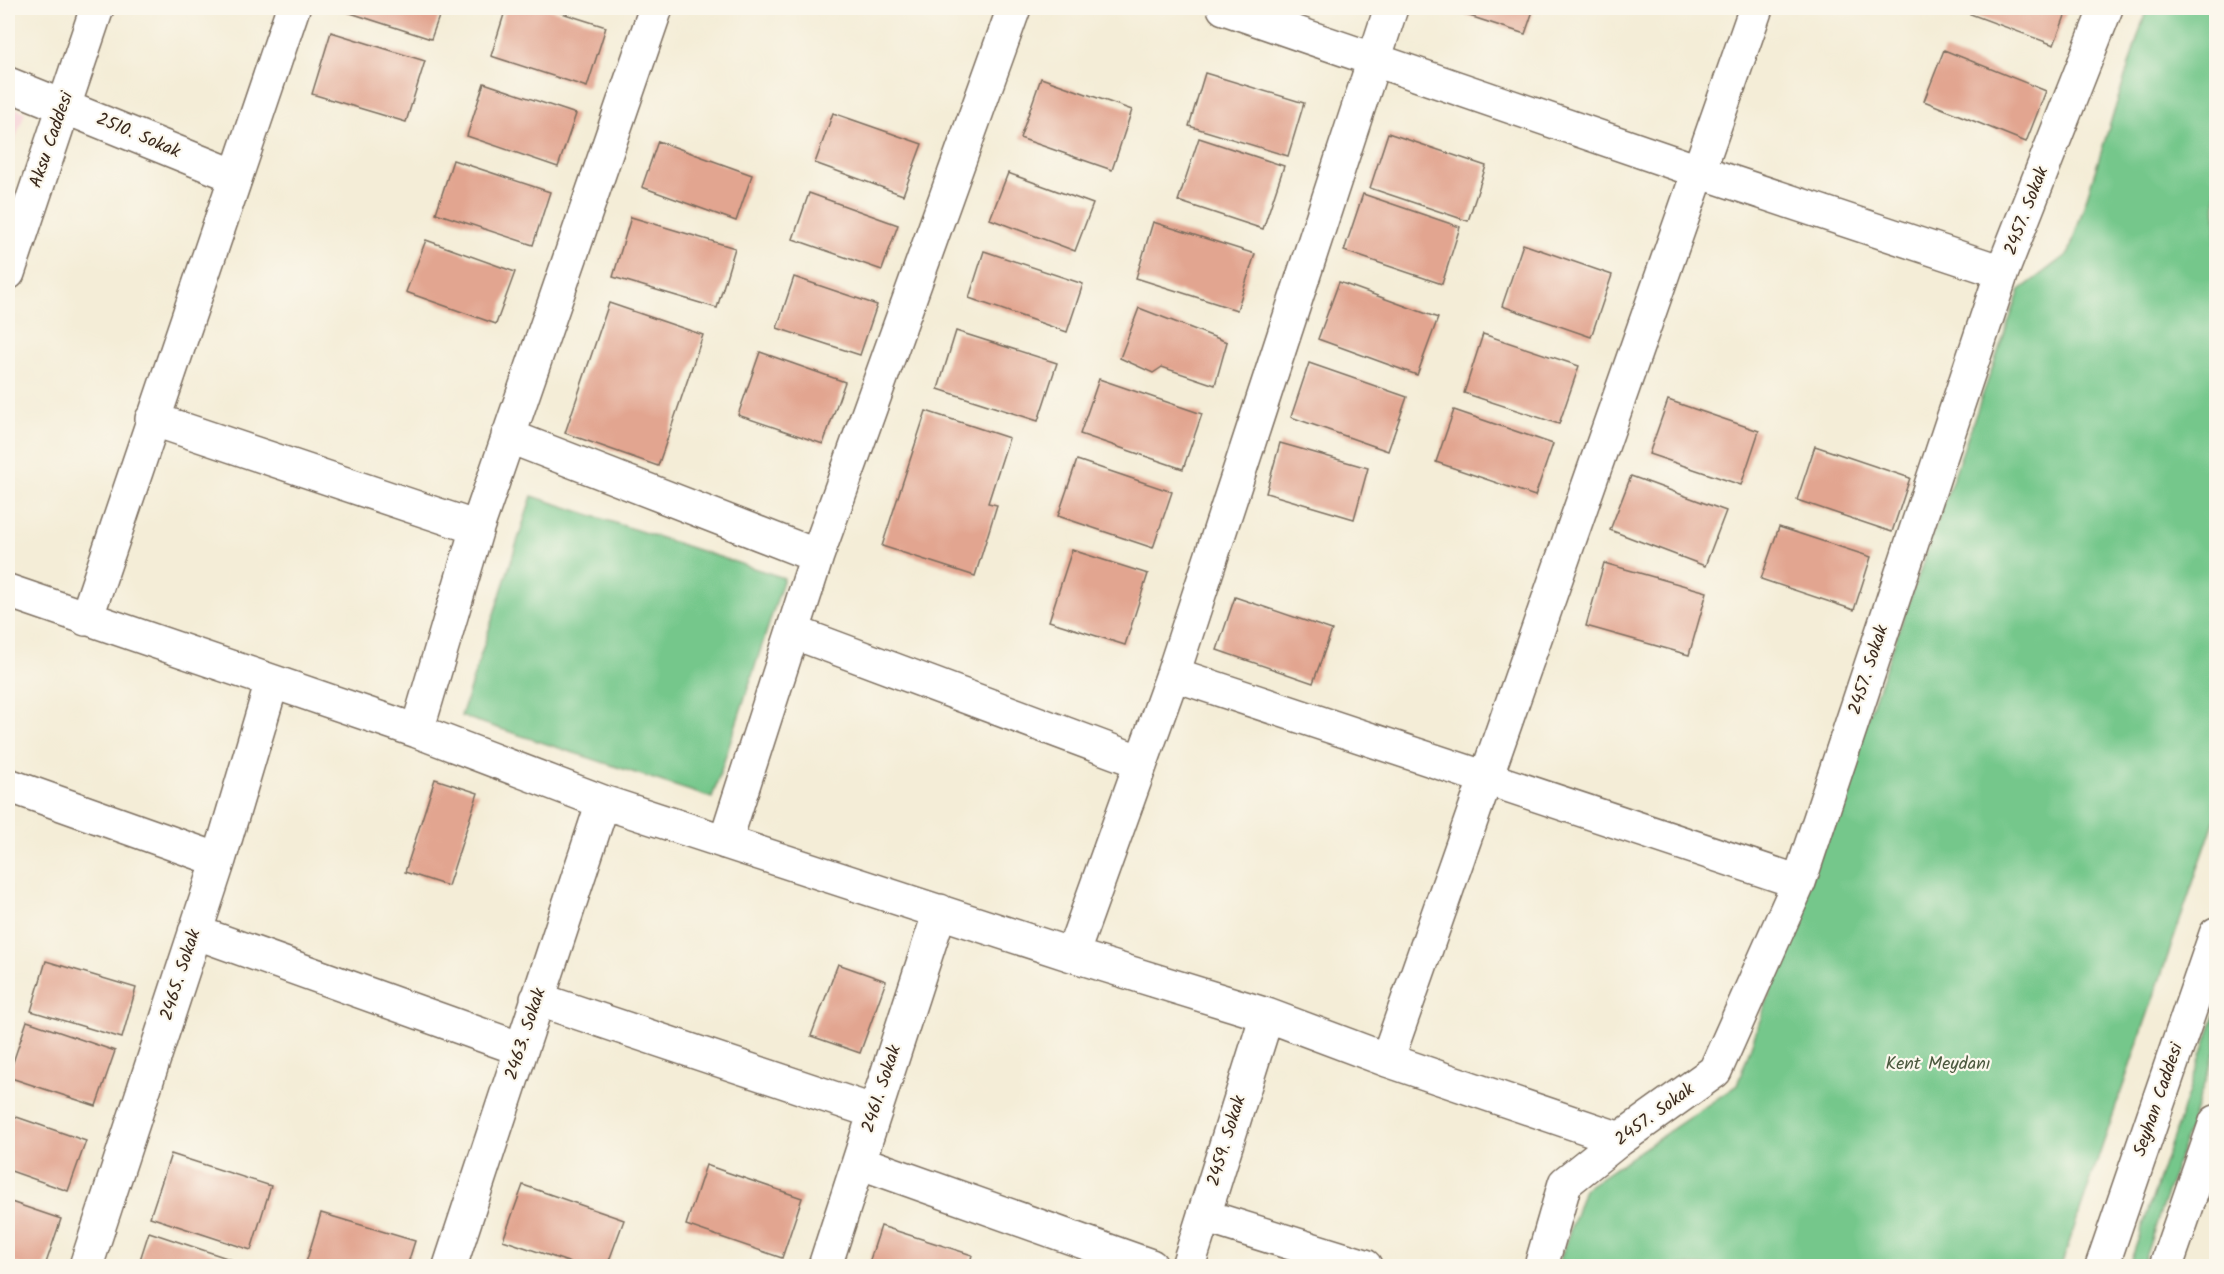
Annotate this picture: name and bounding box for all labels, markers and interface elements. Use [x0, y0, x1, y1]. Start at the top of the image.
street label: Aksu Caddesi [22, 87, 82, 192]
street label: 2510. Sokak [91, 105, 185, 167]
street label: 2457. Sokak [1997, 162, 2057, 260]
street label: 2457. Sokak [1841, 621, 1897, 719]
street label: 2465. Sokak [153, 925, 210, 1024]
street label: 2463. Sokak [498, 984, 555, 1084]
street label: Seyhan Caddesi [2126, 1039, 2192, 1161]
street label: 2461. Sokak [854, 1041, 910, 1137]
park label: Kent Meydanı [1886, 1050, 1990, 1079]
street label: 2457. Sokak [1609, 1076, 1702, 1154]
street label: 2459. Sokak [1199, 1092, 1255, 1190]

